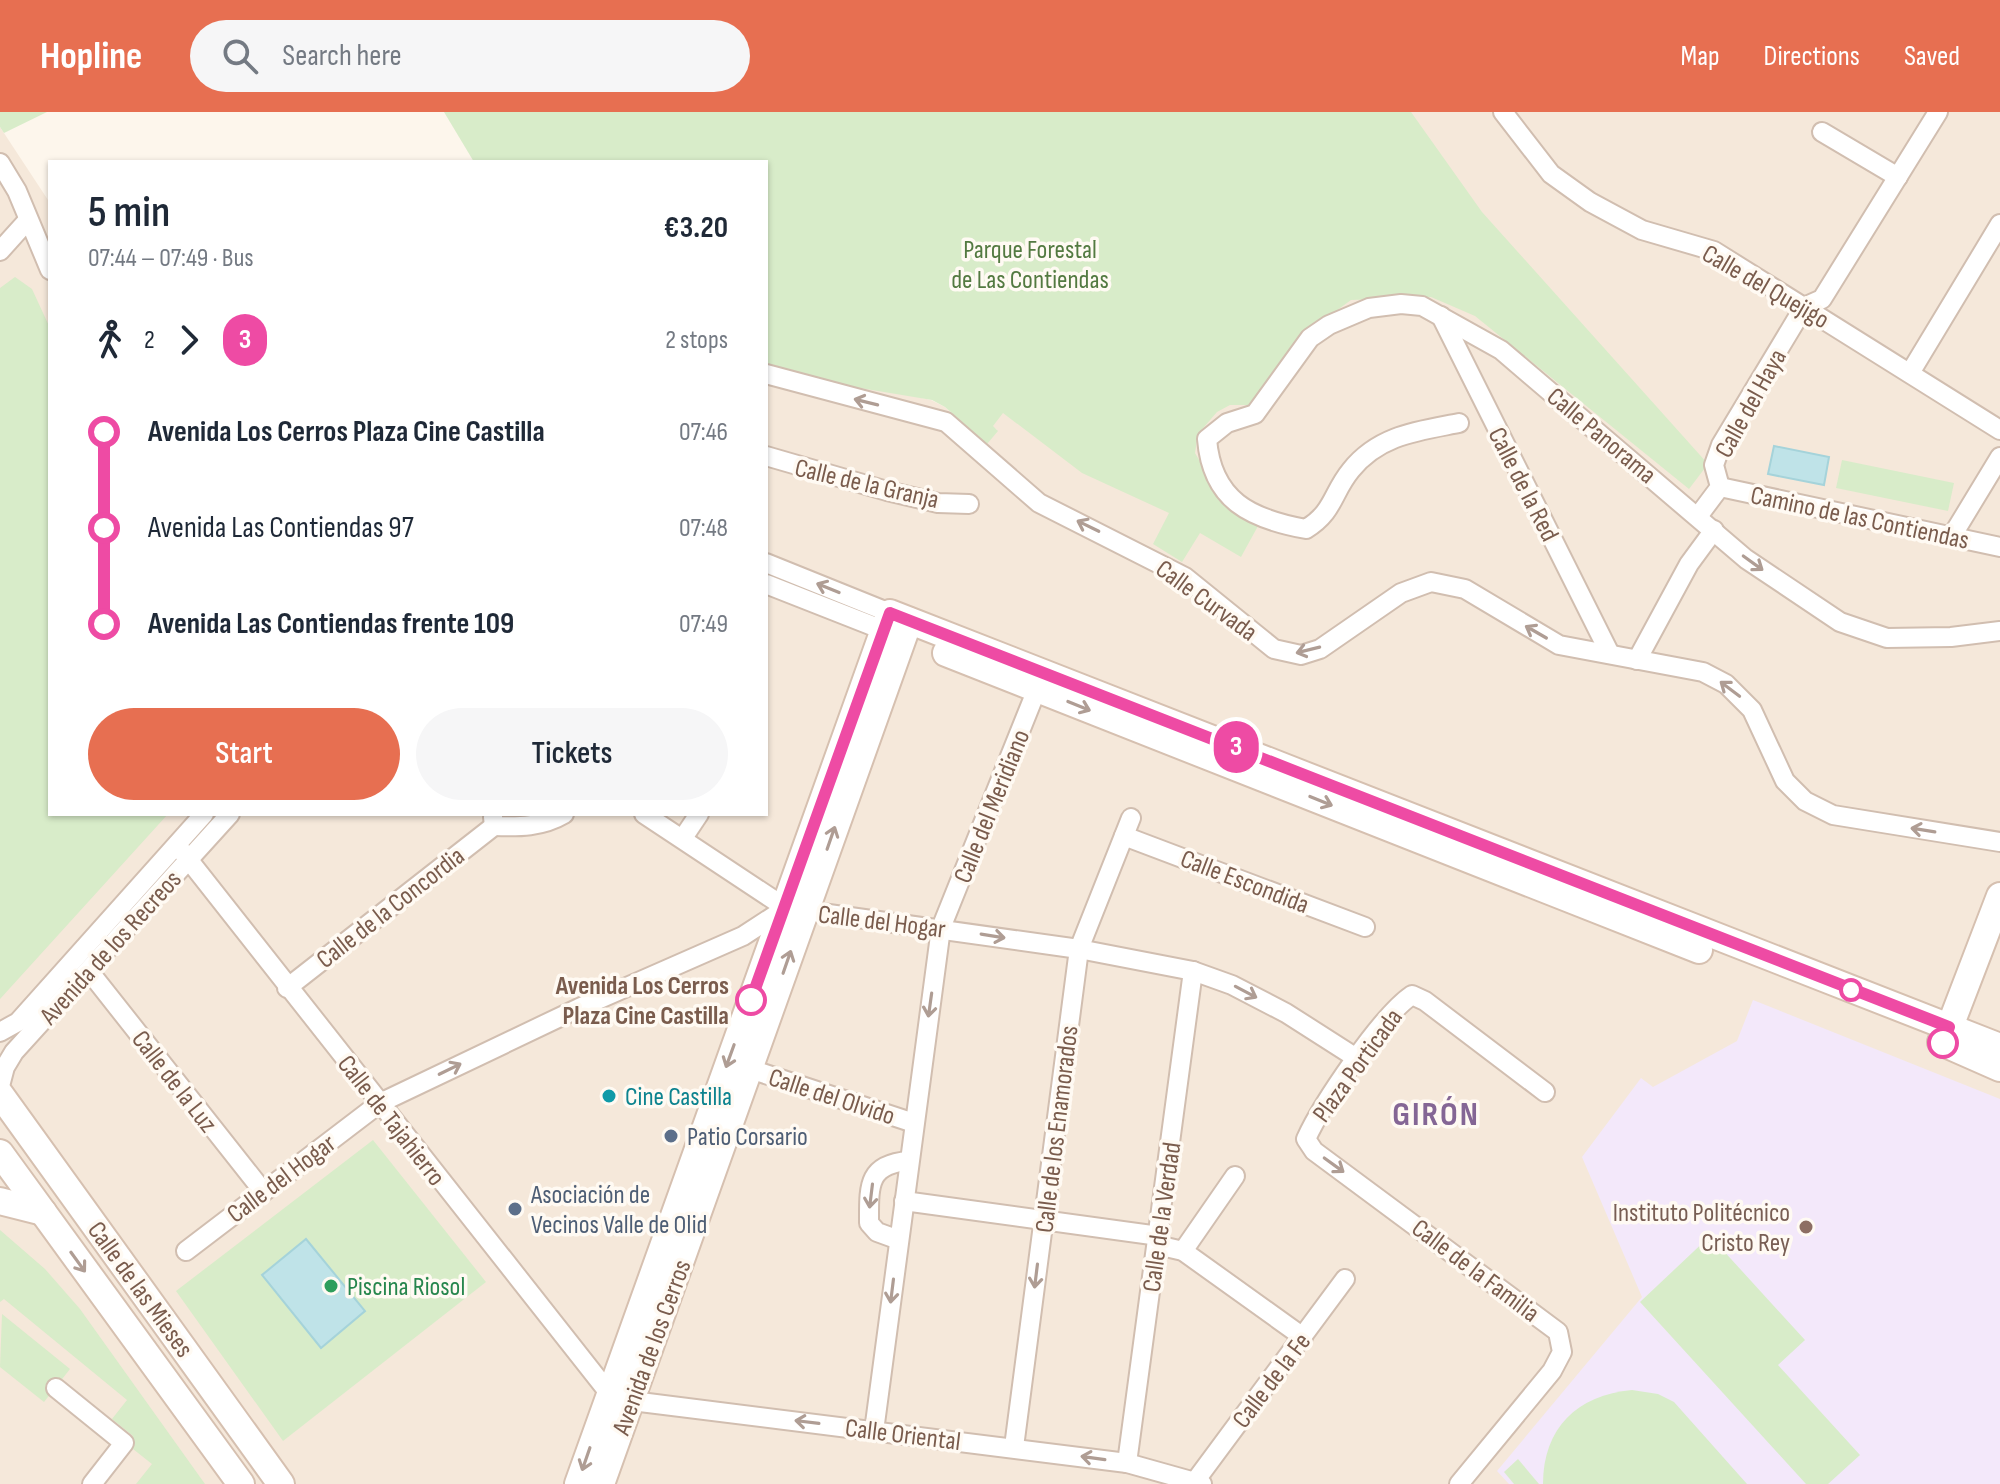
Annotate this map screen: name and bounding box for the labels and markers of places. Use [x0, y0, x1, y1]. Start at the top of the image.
place label: Avenida Los Cerros Plaza Cine Castilla [555, 971, 729, 1032]
unlabelled marker [1840, 979, 1862, 1001]
marker: Avenida Los Cerros Plaza Cine Castilla [736, 985, 766, 1015]
unlabelled marker [1928, 1028, 1958, 1058]
place label: Cine Castilla [625, 1082, 732, 1113]
marker: Cine Castilla [600, 1087, 618, 1105]
place label: Patio Corsario [687, 1122, 808, 1153]
marker: Patio Corsario [662, 1127, 680, 1145]
place label: Asociación de Vecinos Valle de Olid [530, 1180, 707, 1241]
place label: Instituto Politécnico Cristo Rey [1613, 1198, 1790, 1259]
marker: Asociación de Vecinos Valle de Olid [506, 1200, 524, 1218]
marker: Instituto Politécnico Cristo Rey [1797, 1218, 1815, 1236]
place label: Piscina Riosol [347, 1272, 465, 1303]
marker: Piscina Riosol [322, 1277, 340, 1295]

